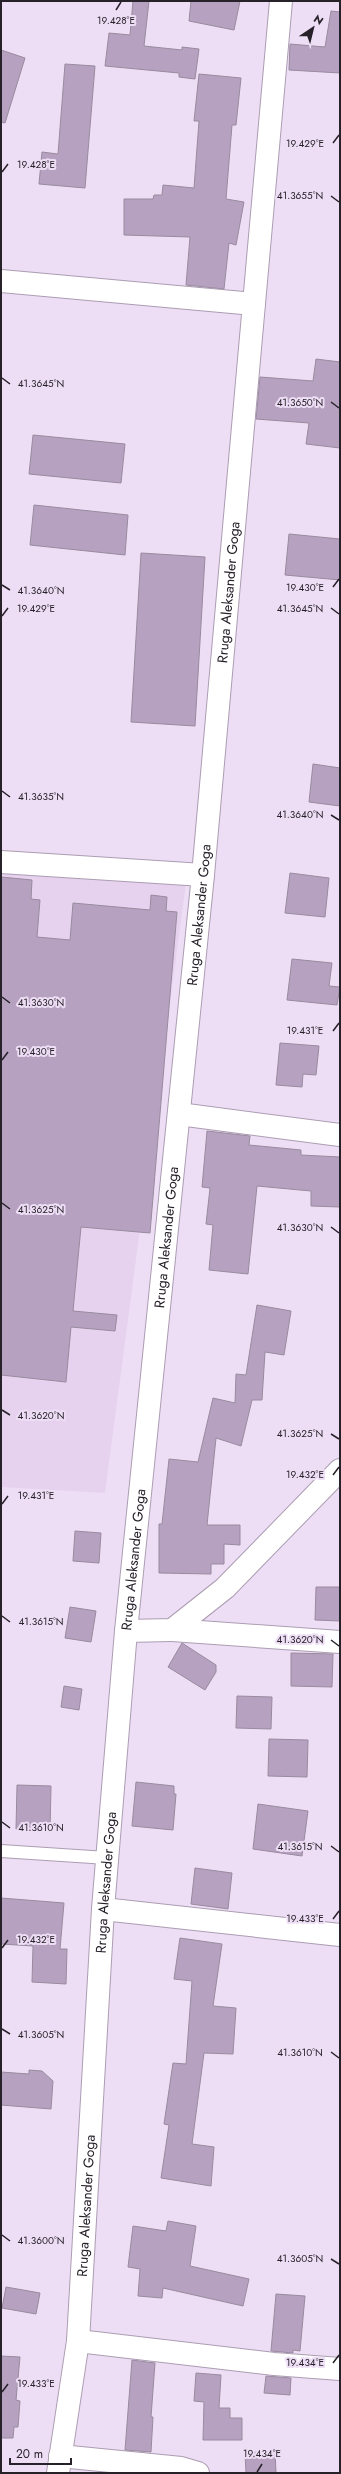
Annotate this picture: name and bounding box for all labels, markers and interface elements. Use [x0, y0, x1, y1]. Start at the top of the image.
north arrow [293, 8, 333, 48]
text: N [311, 11, 327, 29]
text: 19.428°E [97, 13, 135, 28]
text: 19.429°E [286, 136, 324, 151]
text: 19.428°E [17, 157, 55, 172]
text: 41.3655°N [277, 188, 323, 203]
text: 41.3645°N [18, 376, 64, 391]
text: 41.3650°N [277, 395, 323, 410]
street label: Rruga Aleksander Goga [212, 521, 245, 664]
text: 19.430°E [286, 580, 324, 595]
text: 41.3640°N [18, 583, 64, 598]
text: 19.429°E [17, 601, 55, 616]
text: 41.3645°N [277, 601, 323, 616]
text: 41.3635°N [18, 789, 64, 804]
text: 41.3640°N [277, 807, 323, 822]
street label: Rruga Aleksander Goga [182, 843, 216, 987]
text: 41.3630°N [18, 995, 64, 1010]
text: 19.431°E [287, 1023, 323, 1038]
text: 19.430°E [17, 1044, 55, 1059]
street label: Rruga Aleksander Goga [149, 1166, 183, 1309]
text: 41.3625°N [18, 1202, 64, 1217]
text: 41.3630°N [277, 1220, 323, 1235]
text: 41.3620°N [18, 1408, 64, 1423]
text: 41.3625°N [277, 1426, 323, 1441]
text: 19.432°E [286, 1467, 324, 1482]
text: 19.431°E [18, 1488, 54, 1503]
street label: Rruga Aleksander Goga [116, 1488, 150, 1631]
text: 41.3615°N [18, 1614, 64, 1629]
text: 41.3620°N [277, 1632, 323, 1647]
street label: Rruga Aleksander Goga [90, 1811, 121, 1954]
text: 41.3610°N [18, 1820, 64, 1835]
text: 41.3615°N [277, 1839, 323, 1854]
text: 19.433°E [286, 1911, 324, 1926]
text: 19.432°E [17, 1932, 55, 1947]
text: 41.3605°N [18, 2027, 64, 2042]
text: 41.3610°N [277, 2045, 323, 2060]
street label: Rruga Aleksander Goga [72, 2134, 100, 2277]
text: 41.3600°N [17, 2233, 65, 2248]
text: 41.3605°N [277, 2251, 323, 2266]
text: 19.434°E [286, 2355, 324, 2370]
text: 19.433°E [17, 2376, 55, 2391]
scale bar [10, 2440, 71, 2466]
text: 20 m [16, 2445, 43, 2463]
text: 19.434°E [243, 2446, 281, 2461]

